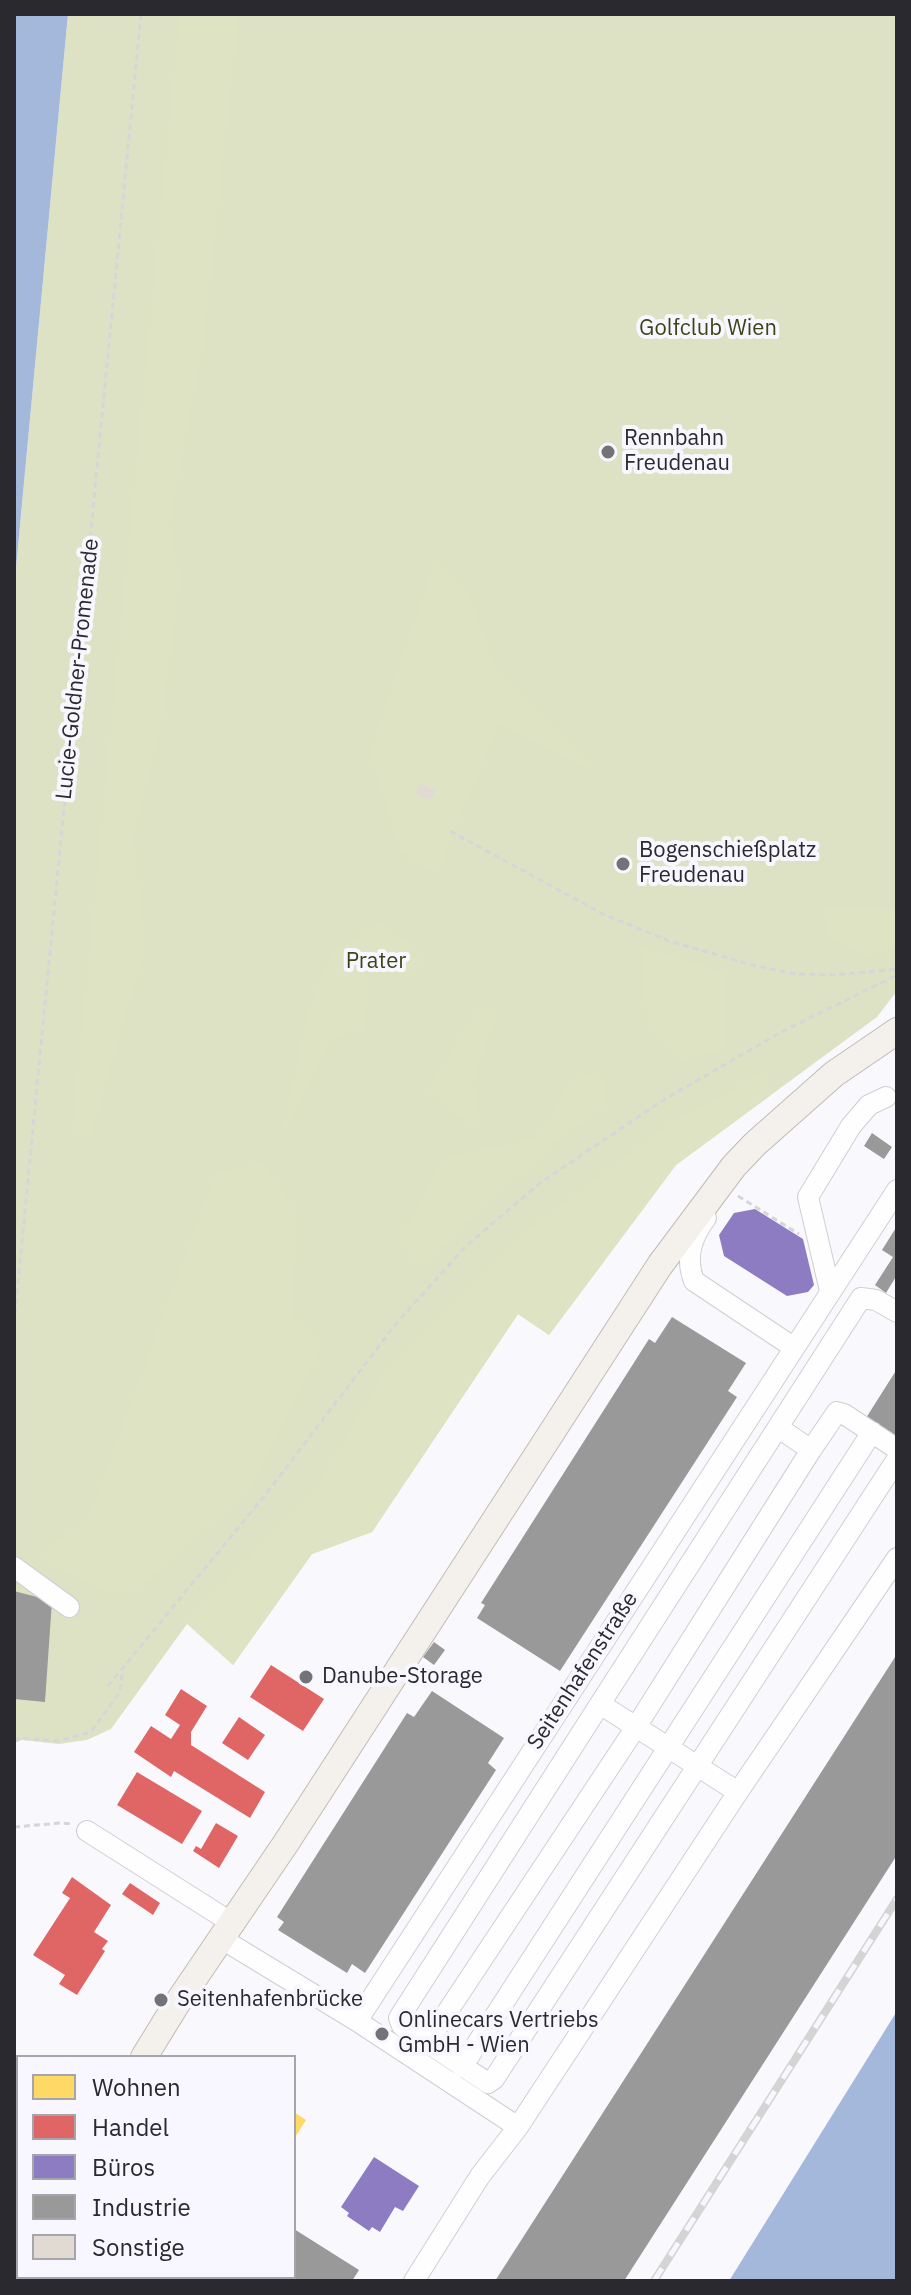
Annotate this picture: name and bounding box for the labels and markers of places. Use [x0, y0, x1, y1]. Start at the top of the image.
place label: Rennbahn Freudenau [624, 426, 730, 478]
marker: Rennbahn Freudenau [599, 443, 617, 461]
place label: Bogenschießplatz Freudenau [639, 838, 816, 890]
marker: Bogenschießplatz Freudenau [614, 855, 632, 873]
place label: Danube-Storage [322, 1664, 483, 1690]
marker: Danube-Storage [297, 1668, 315, 1686]
place label: Seitenhafenbrücke [177, 1987, 363, 2013]
marker: Seitenhafenbrücke [152, 1991, 170, 2009]
place label: Onlinecars Vertriebs GmbH - Wien [398, 2008, 599, 2060]
marker: Onlinecars Vertriebs GmbH - Wien [373, 2025, 391, 2043]

